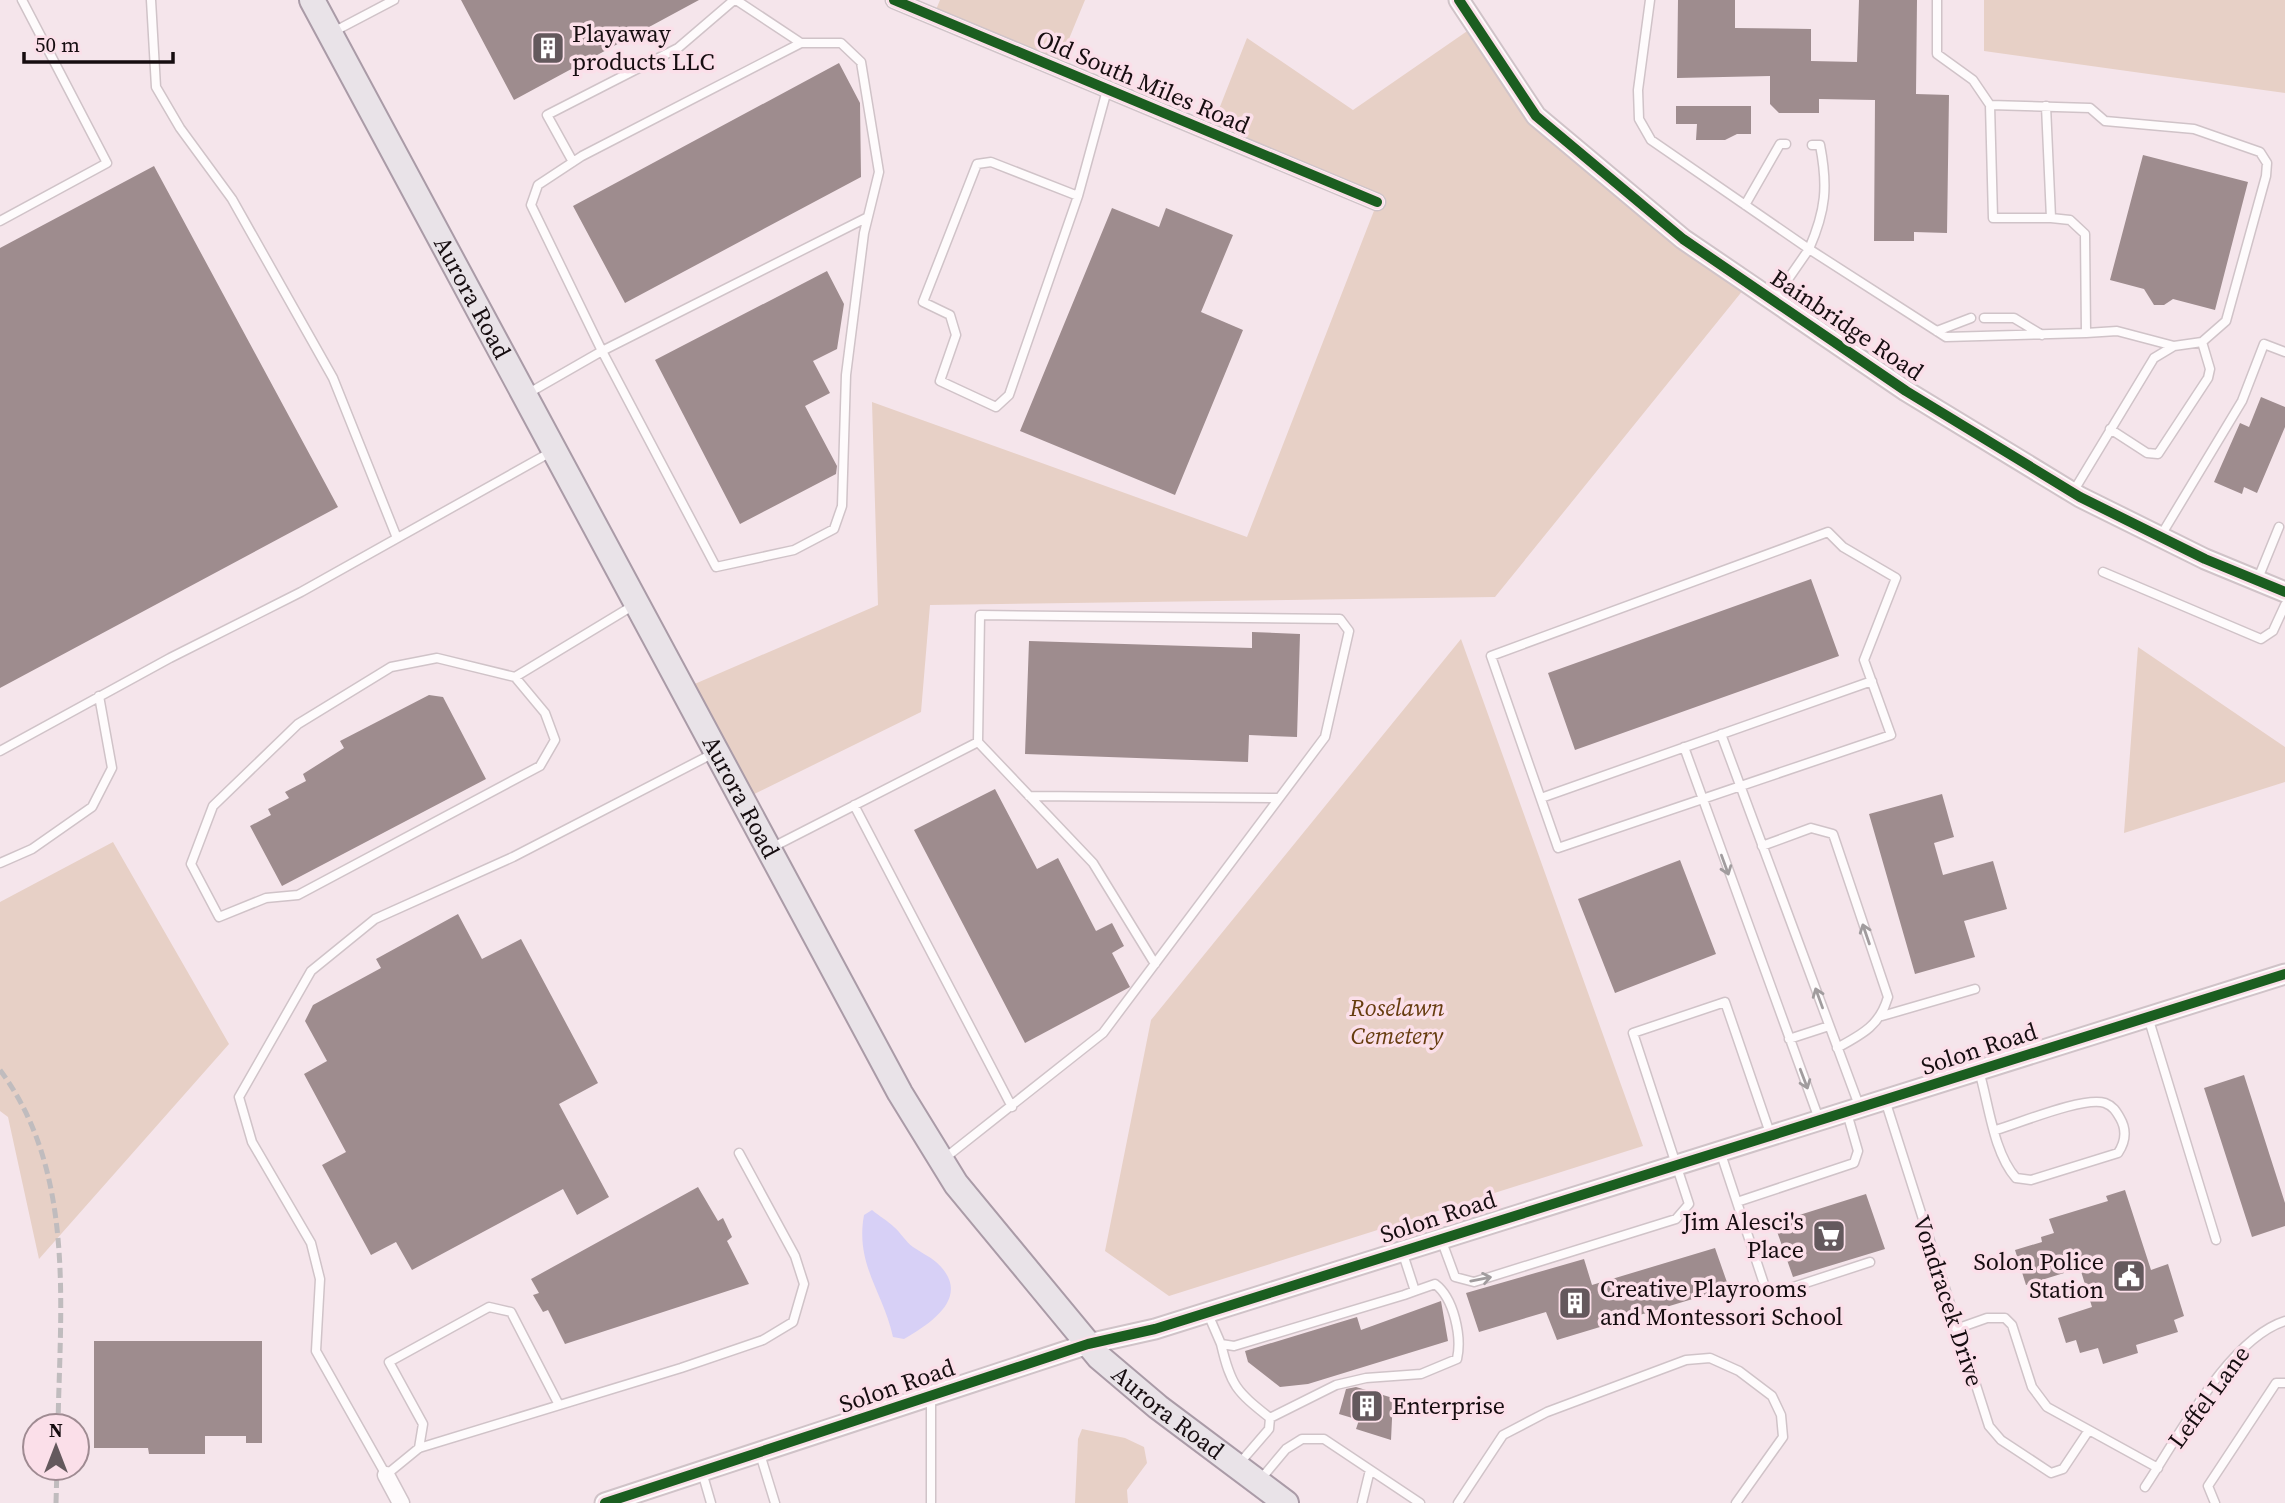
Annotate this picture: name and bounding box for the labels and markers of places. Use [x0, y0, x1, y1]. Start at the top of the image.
place label: Playaway products LLC [572, 17, 715, 78]
building icon: Playaway products LLC [529, 29, 567, 67]
place label: Jim Alesci's Place [1681, 1205, 1804, 1266]
supermarket icon: Jim Alesci's Place [1810, 1217, 1848, 1255]
place label: Solon Police Station [1973, 1245, 2104, 1306]
public building icon: Solon Police Station [2110, 1257, 2148, 1295]
place label: Creative Playrooms and Montessori School [1600, 1272, 1843, 1333]
building icon: Creative Playrooms and Montessori School [1556, 1284, 1594, 1322]
building icon: Enterprise [1348, 1387, 1386, 1425]
place label: Enterprise [1392, 1389, 1505, 1422]

